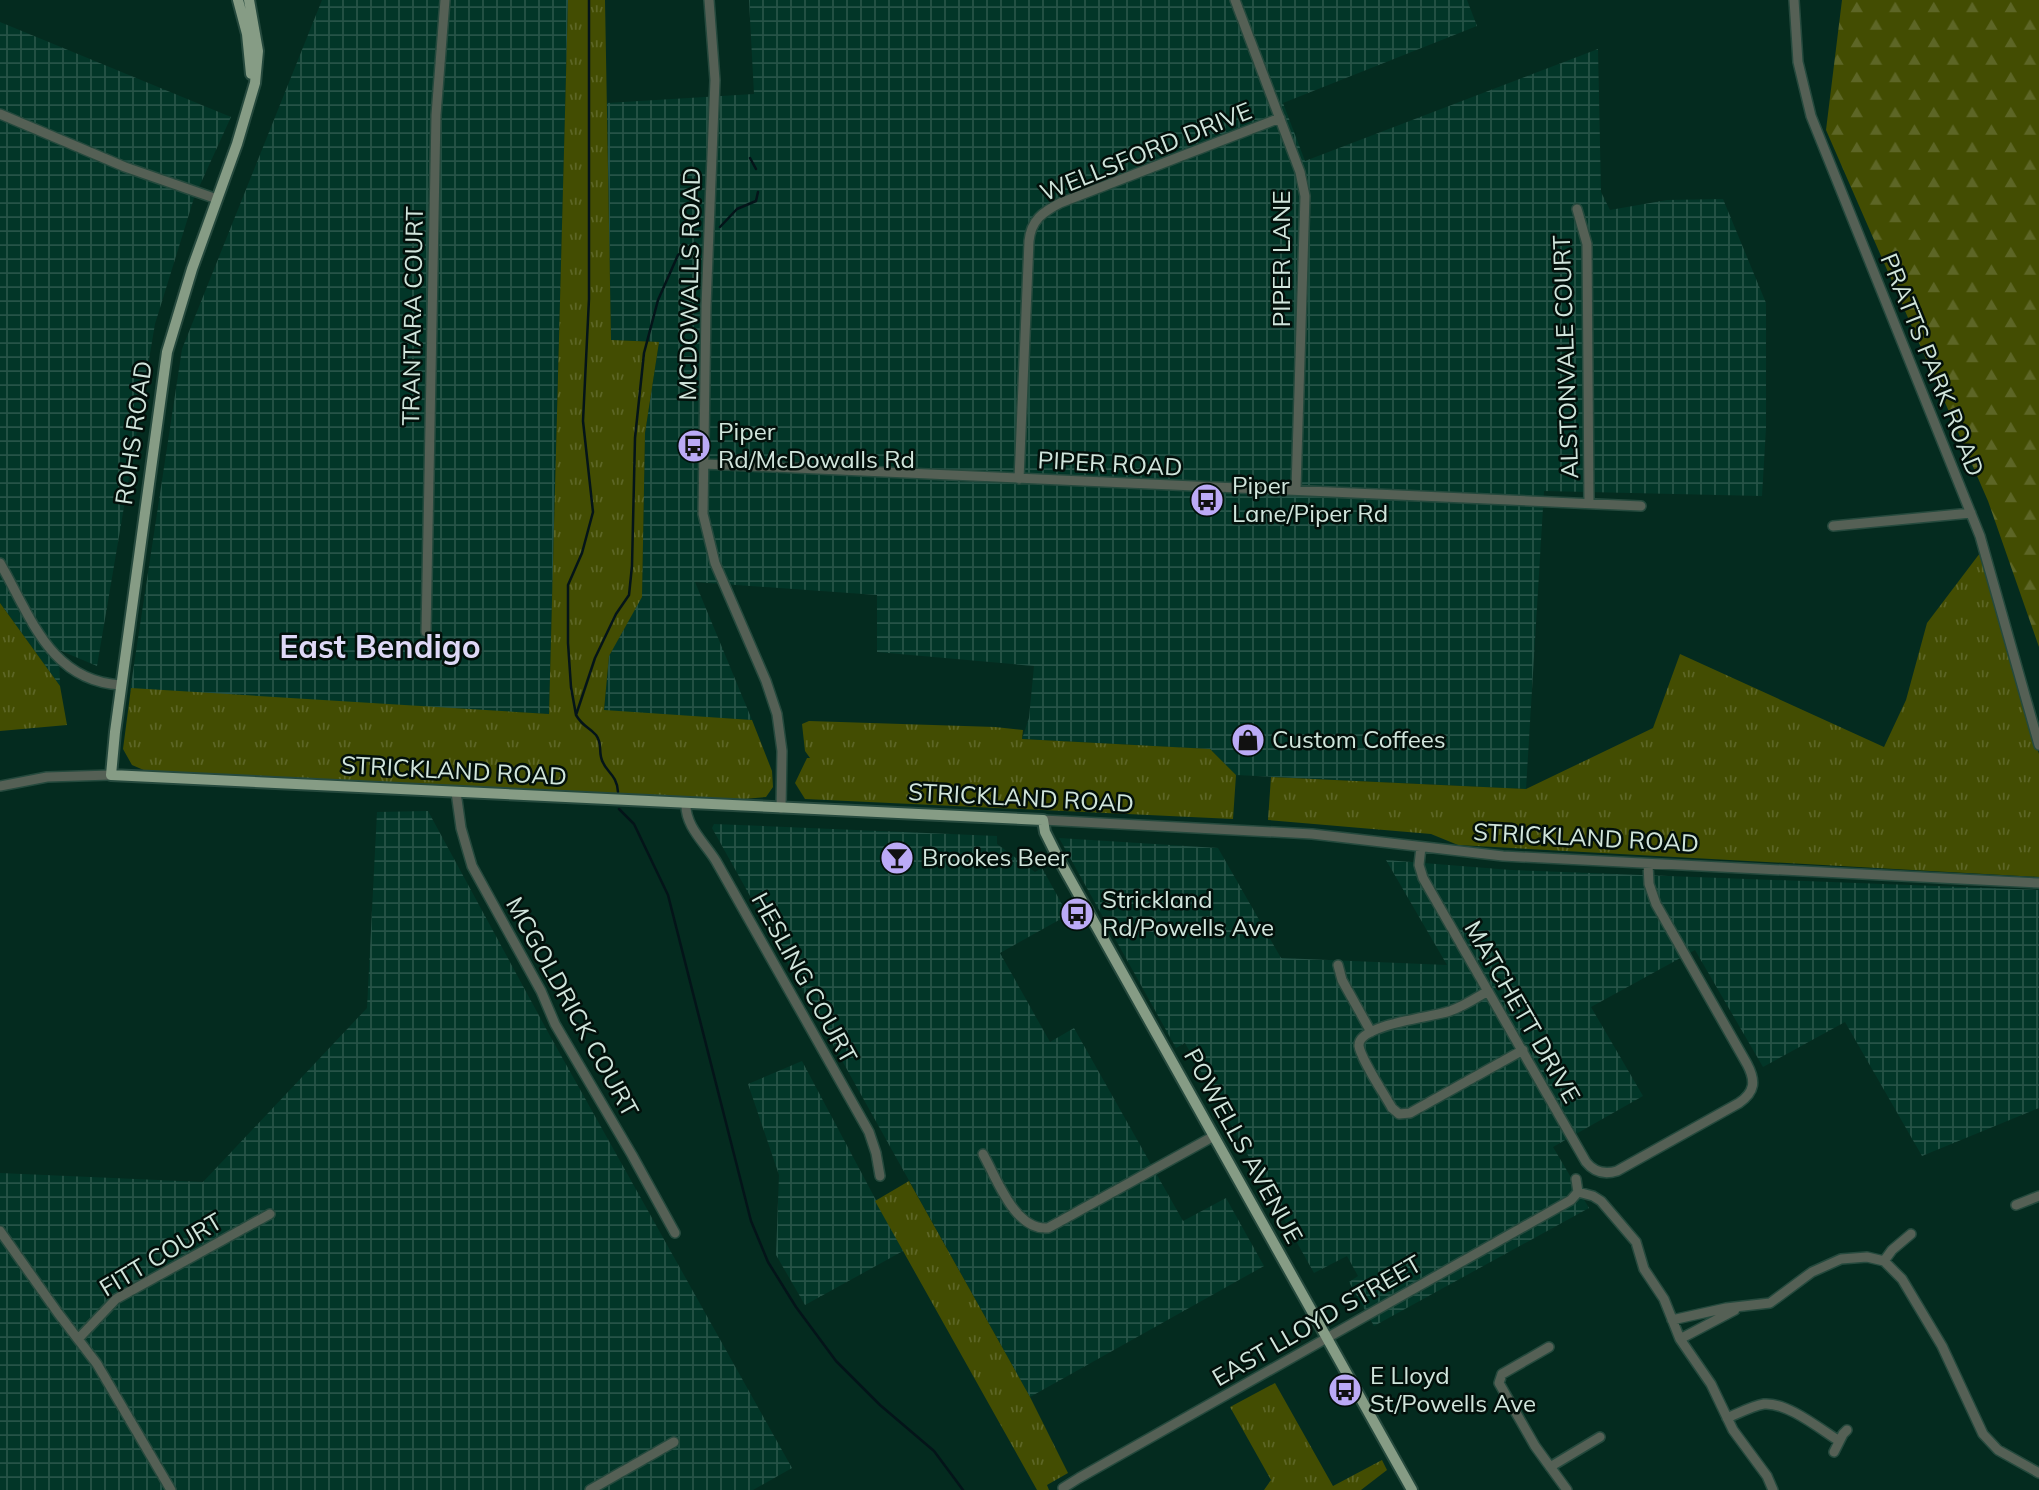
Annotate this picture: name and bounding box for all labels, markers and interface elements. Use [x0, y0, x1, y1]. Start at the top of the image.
street label: WELLSFORD DRIVE [1035, 95, 1256, 207]
street label: MCDOWALLS ROAD [672, 167, 706, 401]
street label: PIPER LANE [1266, 191, 1296, 327]
street label: TRANTARA COURT [395, 205, 429, 426]
street label: ALSTONVALE COURT [1546, 234, 1584, 479]
street label: PRATTS PARK ROAD [1875, 249, 1991, 480]
street label: ROHS ROAD [108, 359, 158, 507]
place label: Piper Rd/McDowalls Rd [718, 416, 915, 474]
bus stop icon: Piper Rd/McDowalls Rd [675, 427, 713, 465]
street label: PIPER ROAD [1037, 444, 1183, 482]
place label: Piper Lane/Piper Rd [1232, 470, 1388, 528]
bus stop icon: Piper Lane/Piper Rd [1188, 481, 1226, 519]
district label: East Bendigo [279, 626, 481, 666]
shop icon: Custom Coffees [1229, 721, 1267, 759]
place label: Custom Coffees [1272, 724, 1446, 754]
street label: STRICKLAND ROAD [340, 749, 568, 791]
street label: STRICKLAND ROAD [907, 776, 1135, 818]
street label: STRICKLAND ROAD [1472, 816, 1700, 858]
bar icon: Brookes Beer [878, 839, 916, 877]
place label: Brookes Beer [922, 842, 1069, 872]
place label: Strickland Rd/Powells Ave [1102, 884, 1274, 942]
street label: HESLING COURT [745, 887, 864, 1069]
street label: MCGOLDRICK COURT [500, 891, 646, 1122]
bus stop icon: Strickland Rd/Powells Ave [1058, 895, 1096, 933]
street label: MATCHETT DRIVE [1458, 915, 1587, 1108]
street label: POWELLS AVENUE [1178, 1043, 1310, 1248]
street label: FITT COURT [94, 1206, 228, 1302]
street label: EAST LLOYD STREET [1207, 1248, 1427, 1392]
place label: E Lloyd St/Powells Ave [1370, 1360, 1536, 1418]
bus stop icon: E Lloyd St/Powells Ave [1326, 1371, 1364, 1409]

